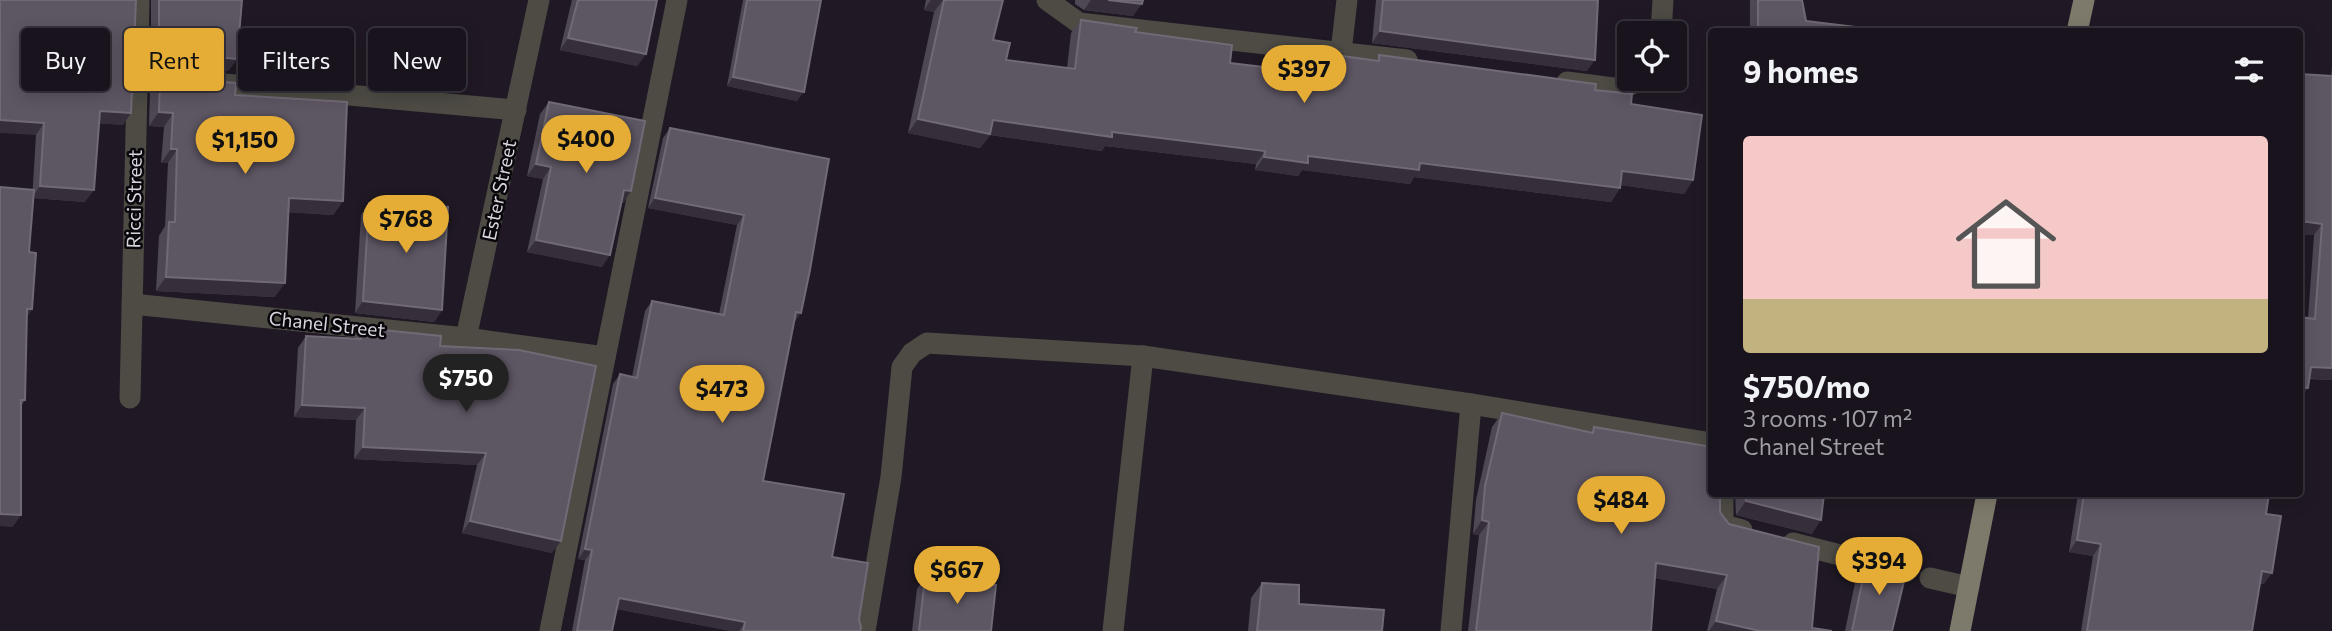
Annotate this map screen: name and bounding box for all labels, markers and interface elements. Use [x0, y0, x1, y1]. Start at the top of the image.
map controls [1617, 21, 1687, 91]
button: locate [1617, 21, 1687, 91]
chip: Buy [21, 28, 110, 91]
chip: Rent [124, 28, 224, 91]
chip: Filters [238, 28, 354, 91]
chip: New [368, 28, 466, 91]
pin: $397 [1263, 46, 1345, 105]
icon: filters [2230, 51, 2268, 89]
text: 9 homes [1743, 52, 1858, 89]
text: $397 [1277, 54, 1331, 82]
pin: $1,150 [188, 116, 302, 176]
pin: $400 [545, 116, 627, 175]
text: $400 [557, 124, 615, 152]
text: $1,150 [212, 125, 278, 153]
street label: Ester Street [477, 137, 520, 242]
street label: Ricci Street [121, 149, 146, 249]
icon: home [1943, 181, 2069, 307]
pin: $768 [365, 196, 447, 255]
text: $768 [379, 204, 433, 232]
street label: Chanel Street [268, 306, 387, 341]
pin: $750 [425, 354, 507, 414]
text: $750 [439, 363, 493, 391]
pin: $473 [681, 366, 763, 425]
text: $750/mo [1743, 367, 1870, 404]
text: $473 [696, 374, 748, 402]
text: 3 rooms · 107 m² [1743, 404, 1912, 432]
text: Chanel Street [1743, 432, 1885, 460]
pin: $484 [1580, 476, 1662, 536]
text: $484 [1593, 485, 1649, 513]
pin: $394 [1838, 538, 1920, 597]
pin: $667 [916, 546, 998, 606]
text: $394 [1852, 546, 1906, 574]
text: $667 [930, 555, 984, 583]

